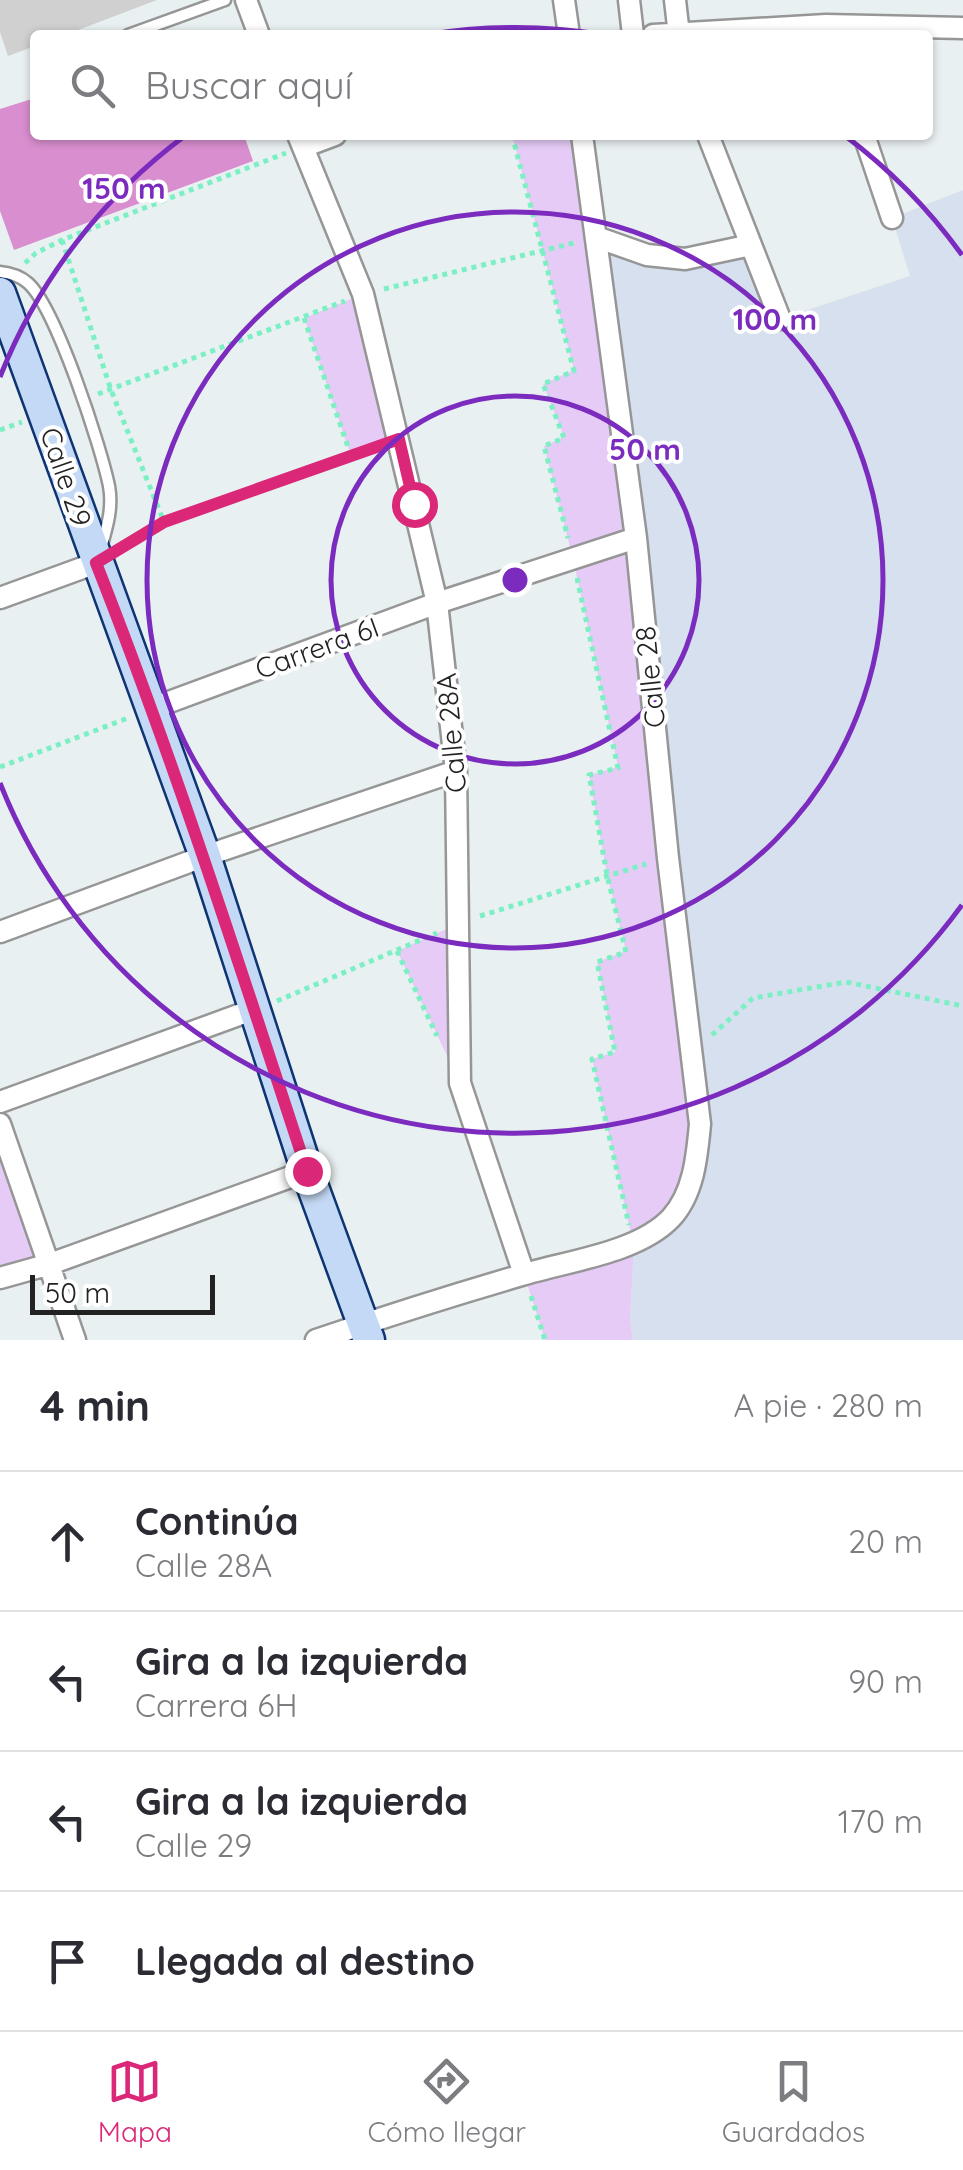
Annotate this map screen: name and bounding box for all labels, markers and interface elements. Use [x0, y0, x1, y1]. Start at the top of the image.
search box [30, 30, 933, 140]
icon: search [65, 58, 120, 113]
text: Buscar aquí [145, 61, 353, 109]
text: 150 m [82, 169, 166, 207]
text: 100 m [733, 300, 817, 338]
street label: Calle 29 [33, 423, 100, 531]
text: 50 m [609, 430, 681, 468]
route start [392, 482, 438, 528]
centre of rings [497, 562, 533, 598]
street label: Carrera 6I [250, 609, 383, 686]
street label: Calle 28 [627, 625, 672, 730]
street label: Calle 28A [428, 672, 473, 794]
route end [285, 1149, 331, 1195]
scale bar [30, 1270, 215, 1314]
text: 50 m [45, 1275, 110, 1310]
text: 4 min [40, 1379, 150, 1432]
text: A pie · 280 m [734, 1385, 923, 1425]
text: Continúa [135, 1497, 299, 1545]
icon: ahead [40, 1514, 95, 1569]
text: 20 m [848, 1521, 923, 1561]
text: Calle 28A [135, 1545, 272, 1585]
text: Gira a la izquierda [135, 1637, 468, 1685]
icon: left [40, 1654, 95, 1709]
text: 90 m [848, 1661, 923, 1701]
text: Carrera 6H [135, 1685, 298, 1725]
text: Gira a la izquierda [135, 1777, 468, 1825]
icon: left [40, 1794, 95, 1849]
text: 170 m [838, 1801, 923, 1841]
text: Calle 29 [135, 1825, 252, 1865]
icon: arrive [40, 1934, 95, 1989]
text: Llegada al destino [135, 1937, 475, 1985]
tab: Mapa [98, 2054, 172, 2149]
tab: Cómo llegar [367, 2054, 526, 2149]
tab: Guardados [722, 2054, 865, 2149]

